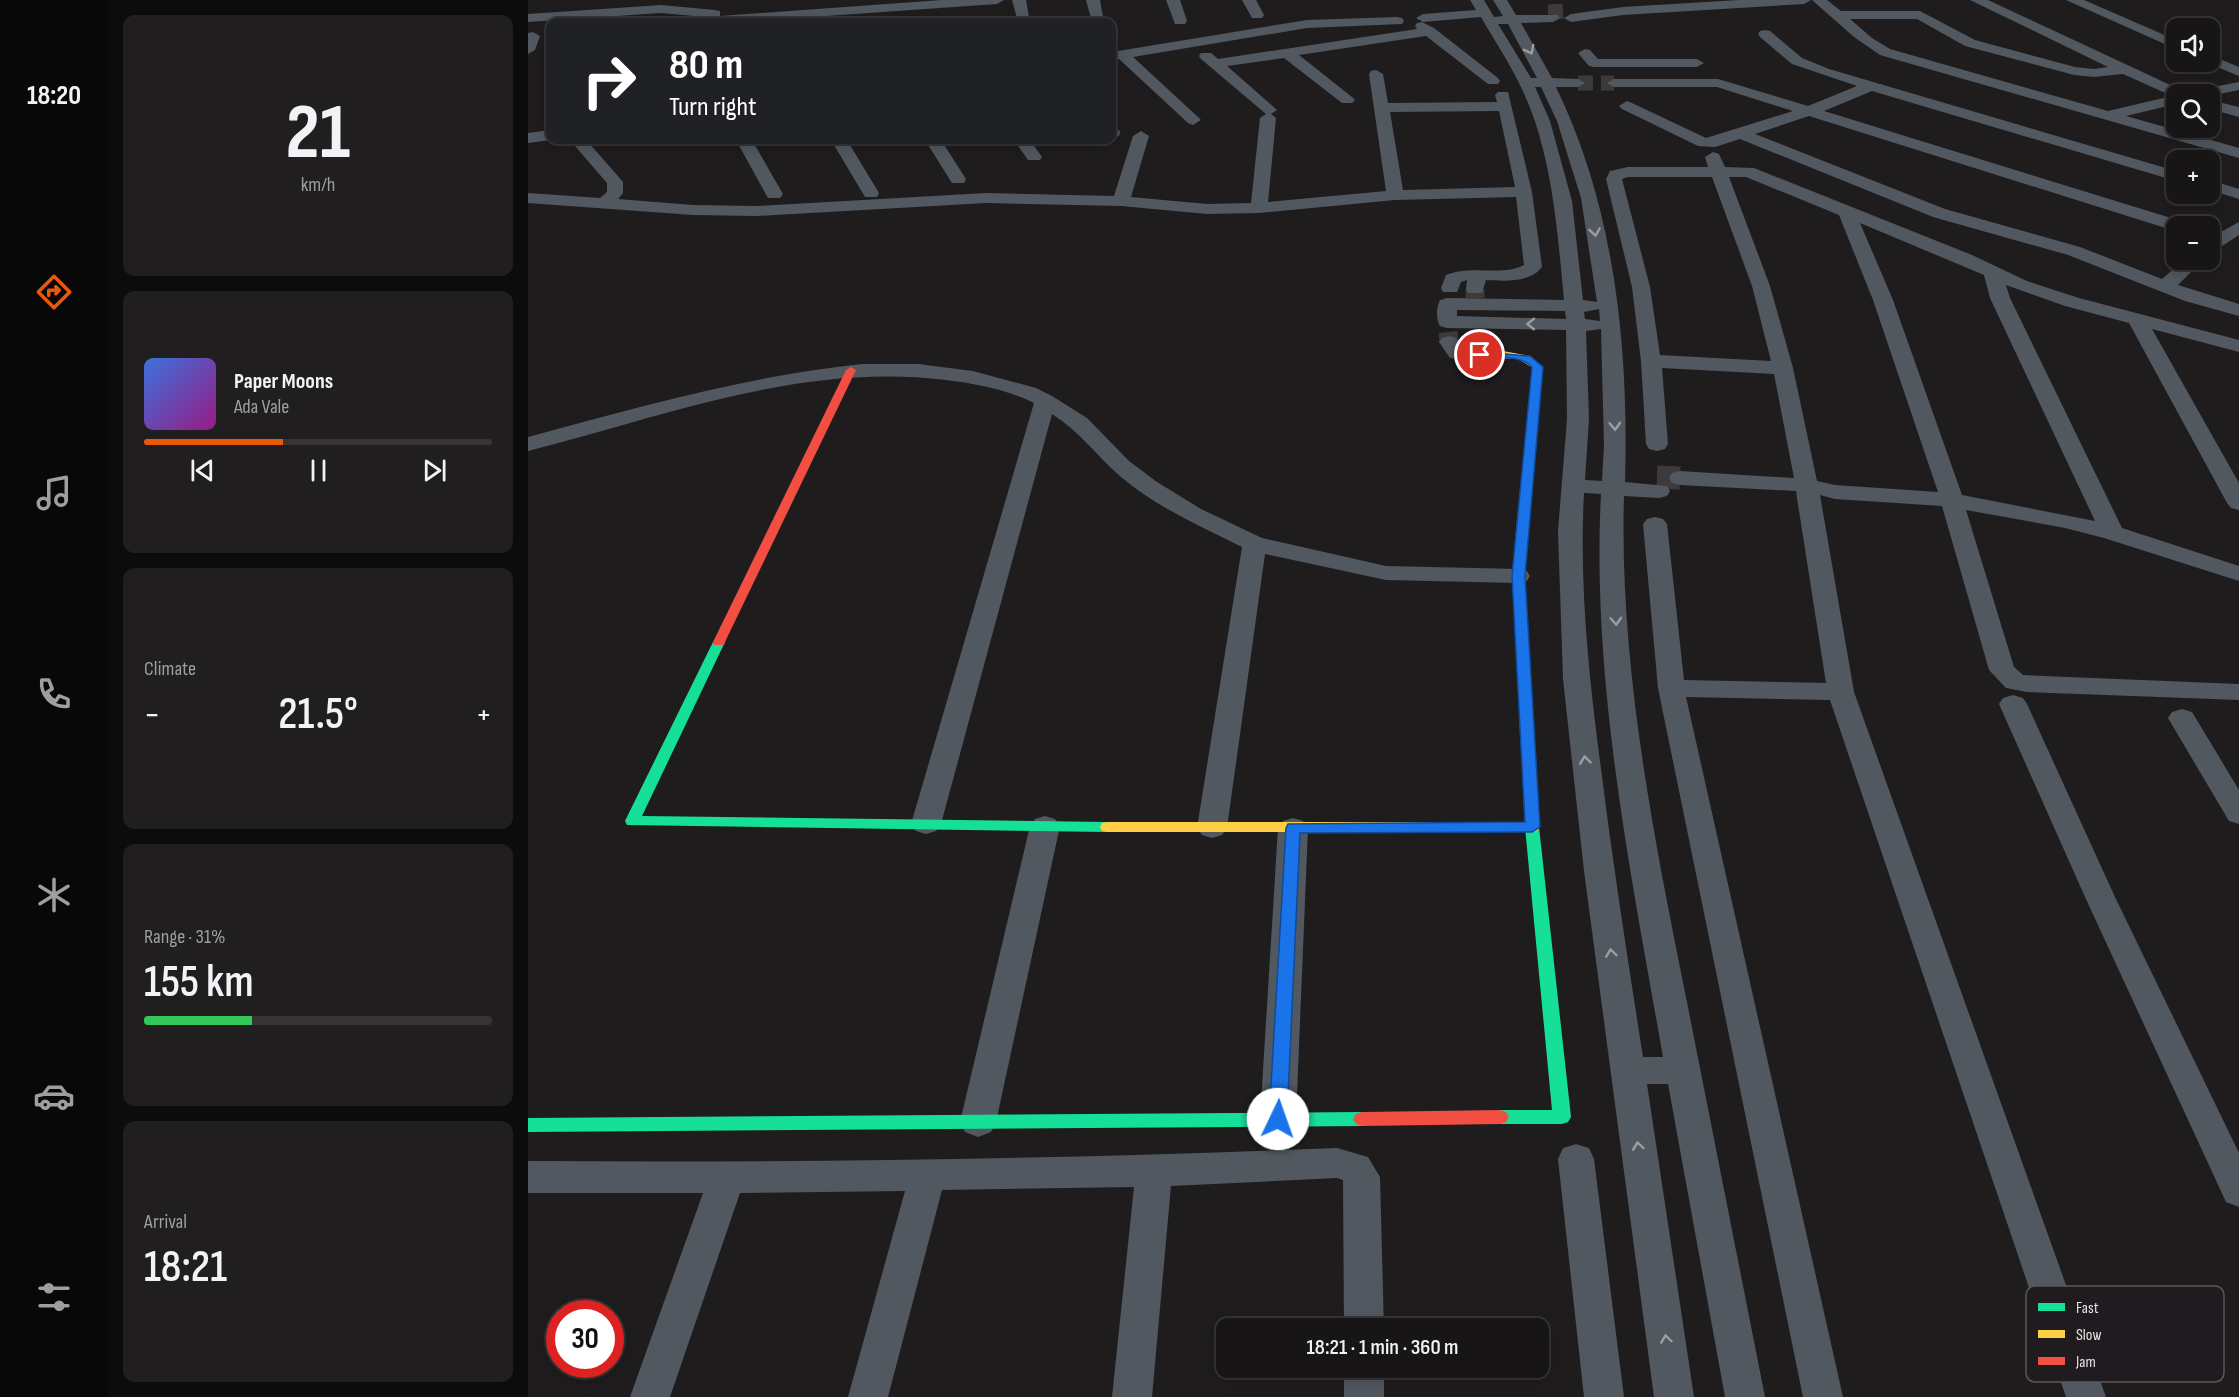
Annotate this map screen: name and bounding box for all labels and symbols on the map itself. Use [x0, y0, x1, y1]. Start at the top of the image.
one-way arrow [1523, 43, 1534, 54]
one-way arrow [1589, 228, 1601, 237]
one-way arrow [1527, 318, 1536, 330]
pin [1454, 329, 1505, 380]
one-way arrow [1608, 422, 1621, 431]
one-way arrow [1610, 616, 1623, 625]
one-way arrow [1580, 755, 1592, 764]
one-way arrow [1605, 948, 1617, 958]
position arrow [1246, 1087, 1310, 1151]
one-way arrow [1633, 1141, 1645, 1151]
legend [2026, 1286, 2224, 1382]
text: Fast [2076, 1299, 2099, 1318]
speed limit sign: 30 [546, 1300, 624, 1378]
text: Slow [2076, 1326, 2101, 1345]
one-way arrow [1660, 1334, 1672, 1344]
text: Jam [2075, 1353, 2096, 1372]

